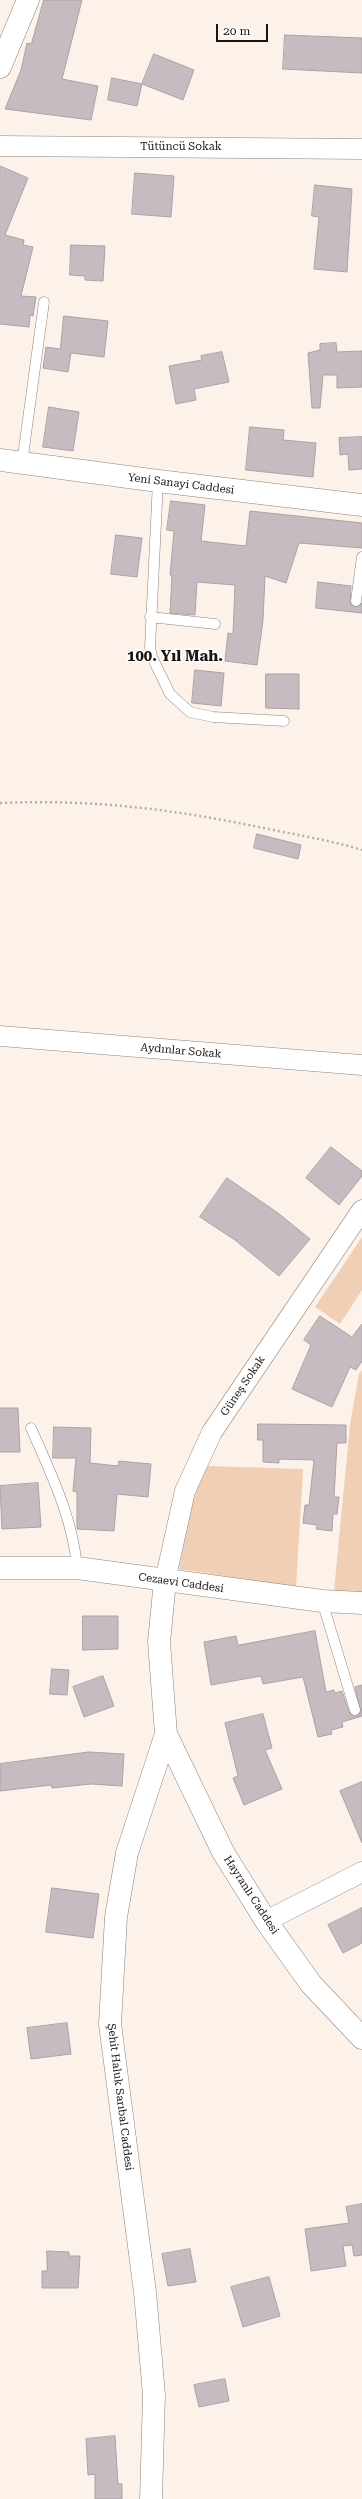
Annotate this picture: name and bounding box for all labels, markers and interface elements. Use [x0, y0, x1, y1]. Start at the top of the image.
scale bar [218, 16, 270, 42]
text: 20 m [223, 24, 250, 38]
street label: Tütüncü Sokak [140, 140, 222, 154]
street label: Yeni Sanayi Caddesi [127, 471, 235, 497]
district label: 100. Yıl Mah. [127, 648, 223, 666]
street label: Aydınlar Sokak [140, 1041, 222, 1061]
street label: Güneş Sokak [218, 1353, 268, 1419]
street label: Cezaevi Caddesi [137, 1570, 225, 1596]
street label: Hayranlı Caddesi [221, 1853, 281, 1937]
street label: Şehit Haluk Sarıbal Caddesi [104, 2023, 136, 2171]

